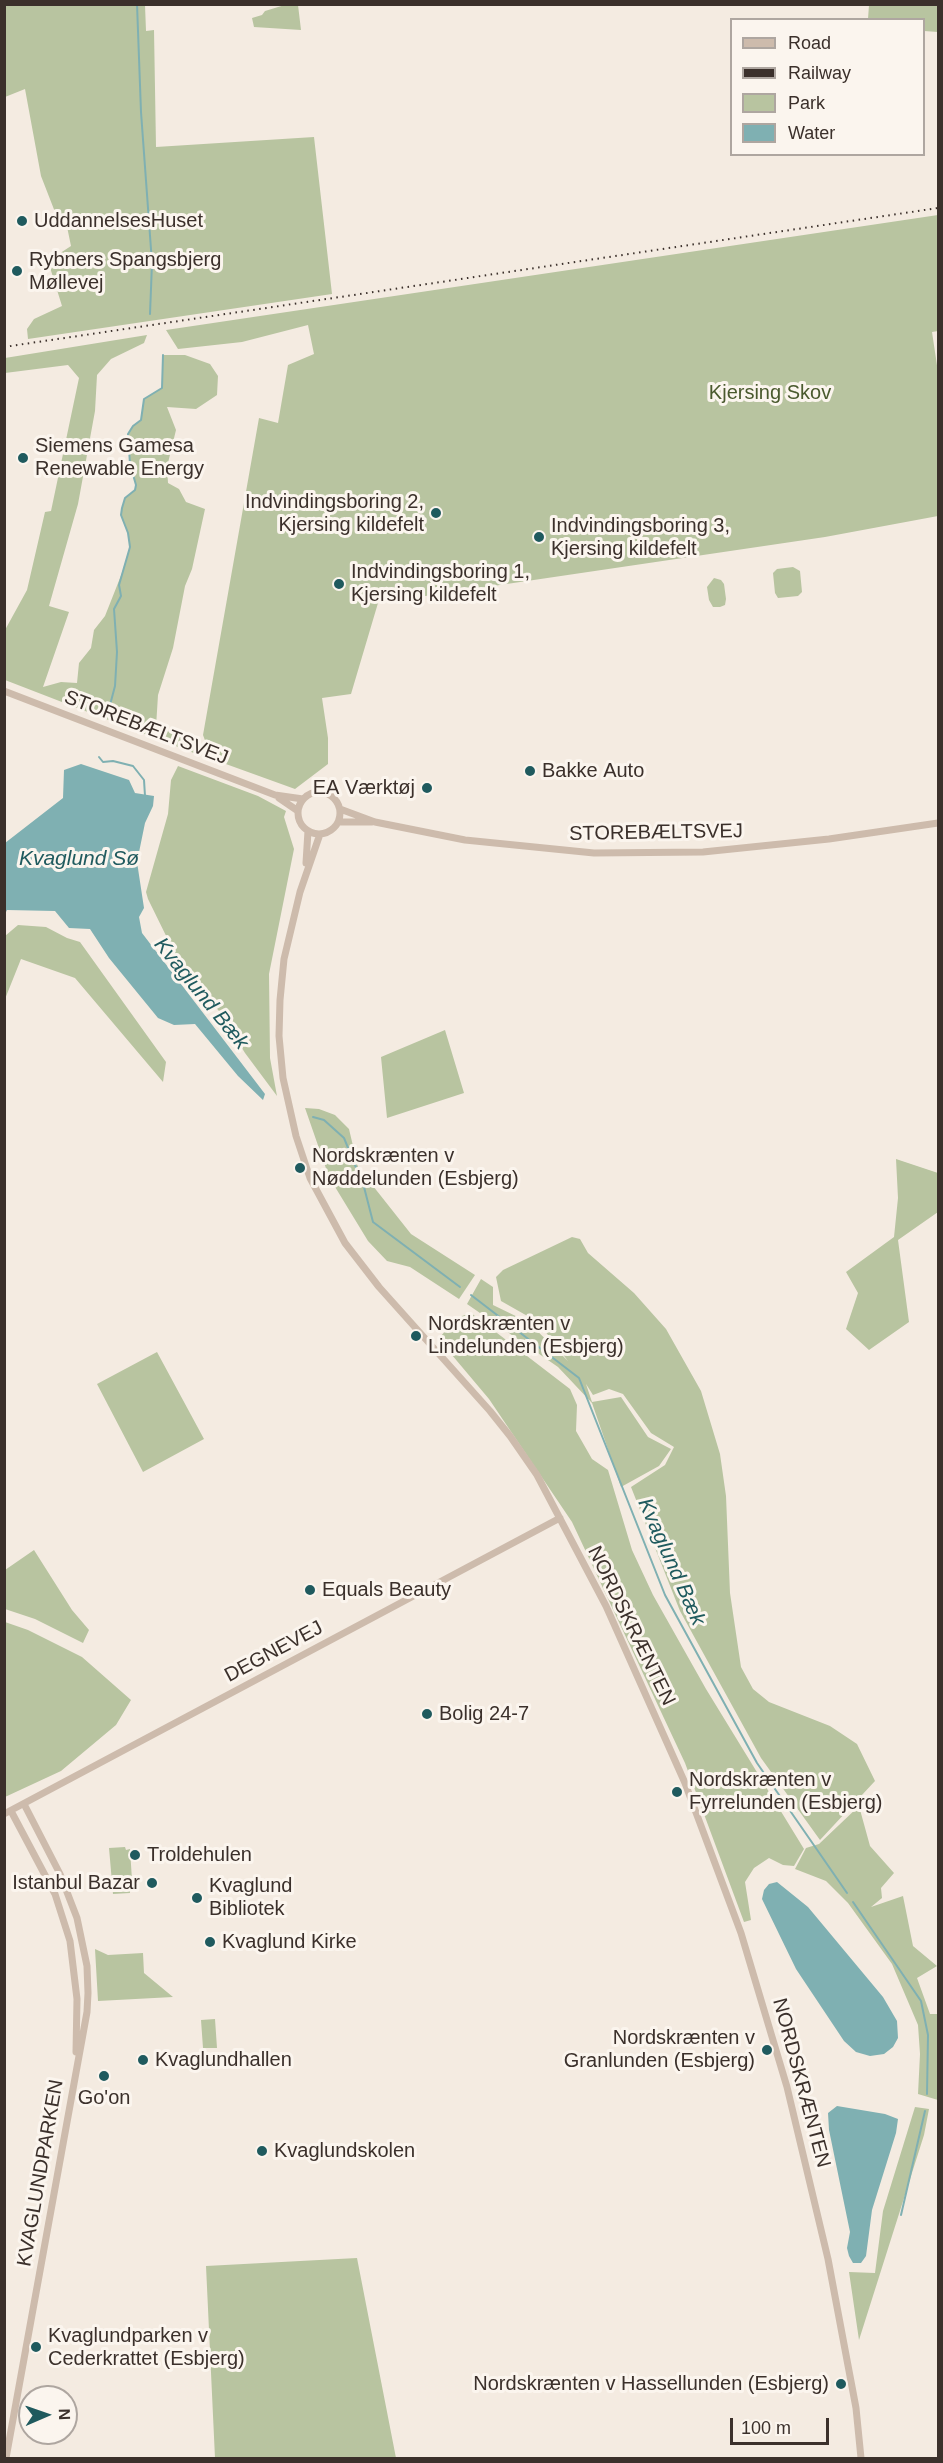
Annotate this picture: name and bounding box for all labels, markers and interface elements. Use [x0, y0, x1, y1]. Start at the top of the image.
legend [730, 18, 925, 156]
text: Road [788, 33, 831, 53]
text: Railway [788, 63, 851, 83]
text: Park [788, 93, 825, 113]
text: Water [788, 123, 835, 143]
place label: UddannelsesHuset [34, 209, 203, 233]
marker: UddannelsesHuset [15, 214, 29, 228]
place label: Rybners Spangsbjerg Møllevej [29, 248, 221, 295]
marker: Rybners Spangsbjerg Møllevej [10, 264, 24, 278]
park label: Kjersing Skov [709, 381, 831, 405]
place label: Siemens Gamesa Renewable Energy [35, 434, 204, 481]
marker: Siemens Gamesa Renewable Energy [16, 451, 30, 465]
place label: Indvindingsboring 2, Kjersing kildefelt [245, 490, 424, 537]
marker: Indvindingsboring 2, Kjersing kildefelt [429, 506, 443, 520]
place label: Indvindingsboring 3, Kjersing kildefelt [551, 514, 730, 561]
marker: Indvindingsboring 3, Kjersing kildefelt [532, 530, 546, 544]
place label: Indvindingsboring 1, Kjersing kildefelt [351, 560, 530, 607]
marker: Indvindingsboring 1, Kjersing kildefelt [332, 577, 346, 591]
street label: STOREBÆLTSVEJ [61, 686, 231, 770]
place label: Bakke Auto [542, 759, 644, 783]
marker: Bakke Auto [523, 764, 537, 778]
place label: EA Værktøj [313, 776, 415, 800]
marker: EA Værktøj [420, 781, 434, 795]
street label: STOREBÆLTSVEJ [569, 819, 743, 847]
water label: Kvaglund Sø [19, 846, 139, 872]
water label: Kvaglund Bæk [148, 933, 254, 1055]
place label: Nordskrænten v Nøddelunden (Esbjerg) [312, 1144, 519, 1191]
marker: Nordskrænten v Nøddelunden (Esbjerg) [293, 1161, 307, 1175]
place label: Nordskrænten v Lindelunden (Esbjerg) [428, 1312, 624, 1359]
marker: Nordskrænten v Lindelunden (Esbjerg) [409, 1329, 423, 1343]
water label: Kvaglund Bæk [632, 1494, 710, 1630]
street label: NORDSKRÆNTEN [582, 1542, 680, 1710]
place label: Equals Beauty [322, 1578, 451, 1602]
marker: Equals Beauty [303, 1583, 317, 1597]
street label: DEGNEVEJ [221, 1616, 327, 1688]
place label: Bolig 24-7 [439, 1702, 529, 1726]
marker: Bolig 24-7 [420, 1707, 434, 1721]
place label: Nordskrænten v Fyrrelunden (Esbjerg) [689, 1768, 882, 1815]
marker: Nordskrænten v Fyrrelunden (Esbjerg) [670, 1785, 684, 1799]
place label: Troldehulen [147, 1843, 252, 1867]
marker: Troldehulen [128, 1848, 142, 1862]
place label: Istanbul Bazar [12, 1871, 140, 1895]
place label: Kvaglund Bibliotek [209, 1874, 292, 1921]
marker: Istanbul Bazar [145, 1876, 159, 1890]
marker: Kvaglund Bibliotek [190, 1891, 204, 1905]
place label: Kvaglund Kirke [222, 1930, 357, 1954]
marker: Kvaglund Kirke [203, 1935, 217, 1949]
street label: NORDSKRÆNTEN [767, 1996, 835, 2170]
place label: Nordskrænten v Granlunden (Esbjerg) [564, 2026, 755, 2073]
marker: Nordskrænten v Granlunden (Esbjerg) [760, 2043, 774, 2057]
place label: Kvaglundhallen [155, 2048, 292, 2072]
marker: Kvaglundhallen [136, 2053, 150, 2067]
marker: Go'on [97, 2069, 111, 2083]
street label: KVAGLUNDPARKEN [13, 2078, 69, 2268]
place label: Go'on [78, 2086, 130, 2110]
place label: Kvaglundskolen [274, 2139, 415, 2163]
marker: Kvaglundskolen [255, 2144, 269, 2158]
place label: Kvaglundparken v Cederkrattet (Esbjerg) [48, 2324, 245, 2371]
marker: Kvaglundparken v Cederkrattet (Esbjerg) [29, 2340, 43, 2354]
place label: Nordskrænten v Hassellunden (Esbjerg) [473, 2372, 829, 2396]
marker: Nordskrænten v Hassellunden (Esbjerg) [834, 2377, 848, 2391]
north arrow [18, 2385, 78, 2445]
scale bar [733, 2406, 832, 2444]
text: N [56, 2408, 73, 2420]
text: 100 m [741, 2418, 791, 2438]

